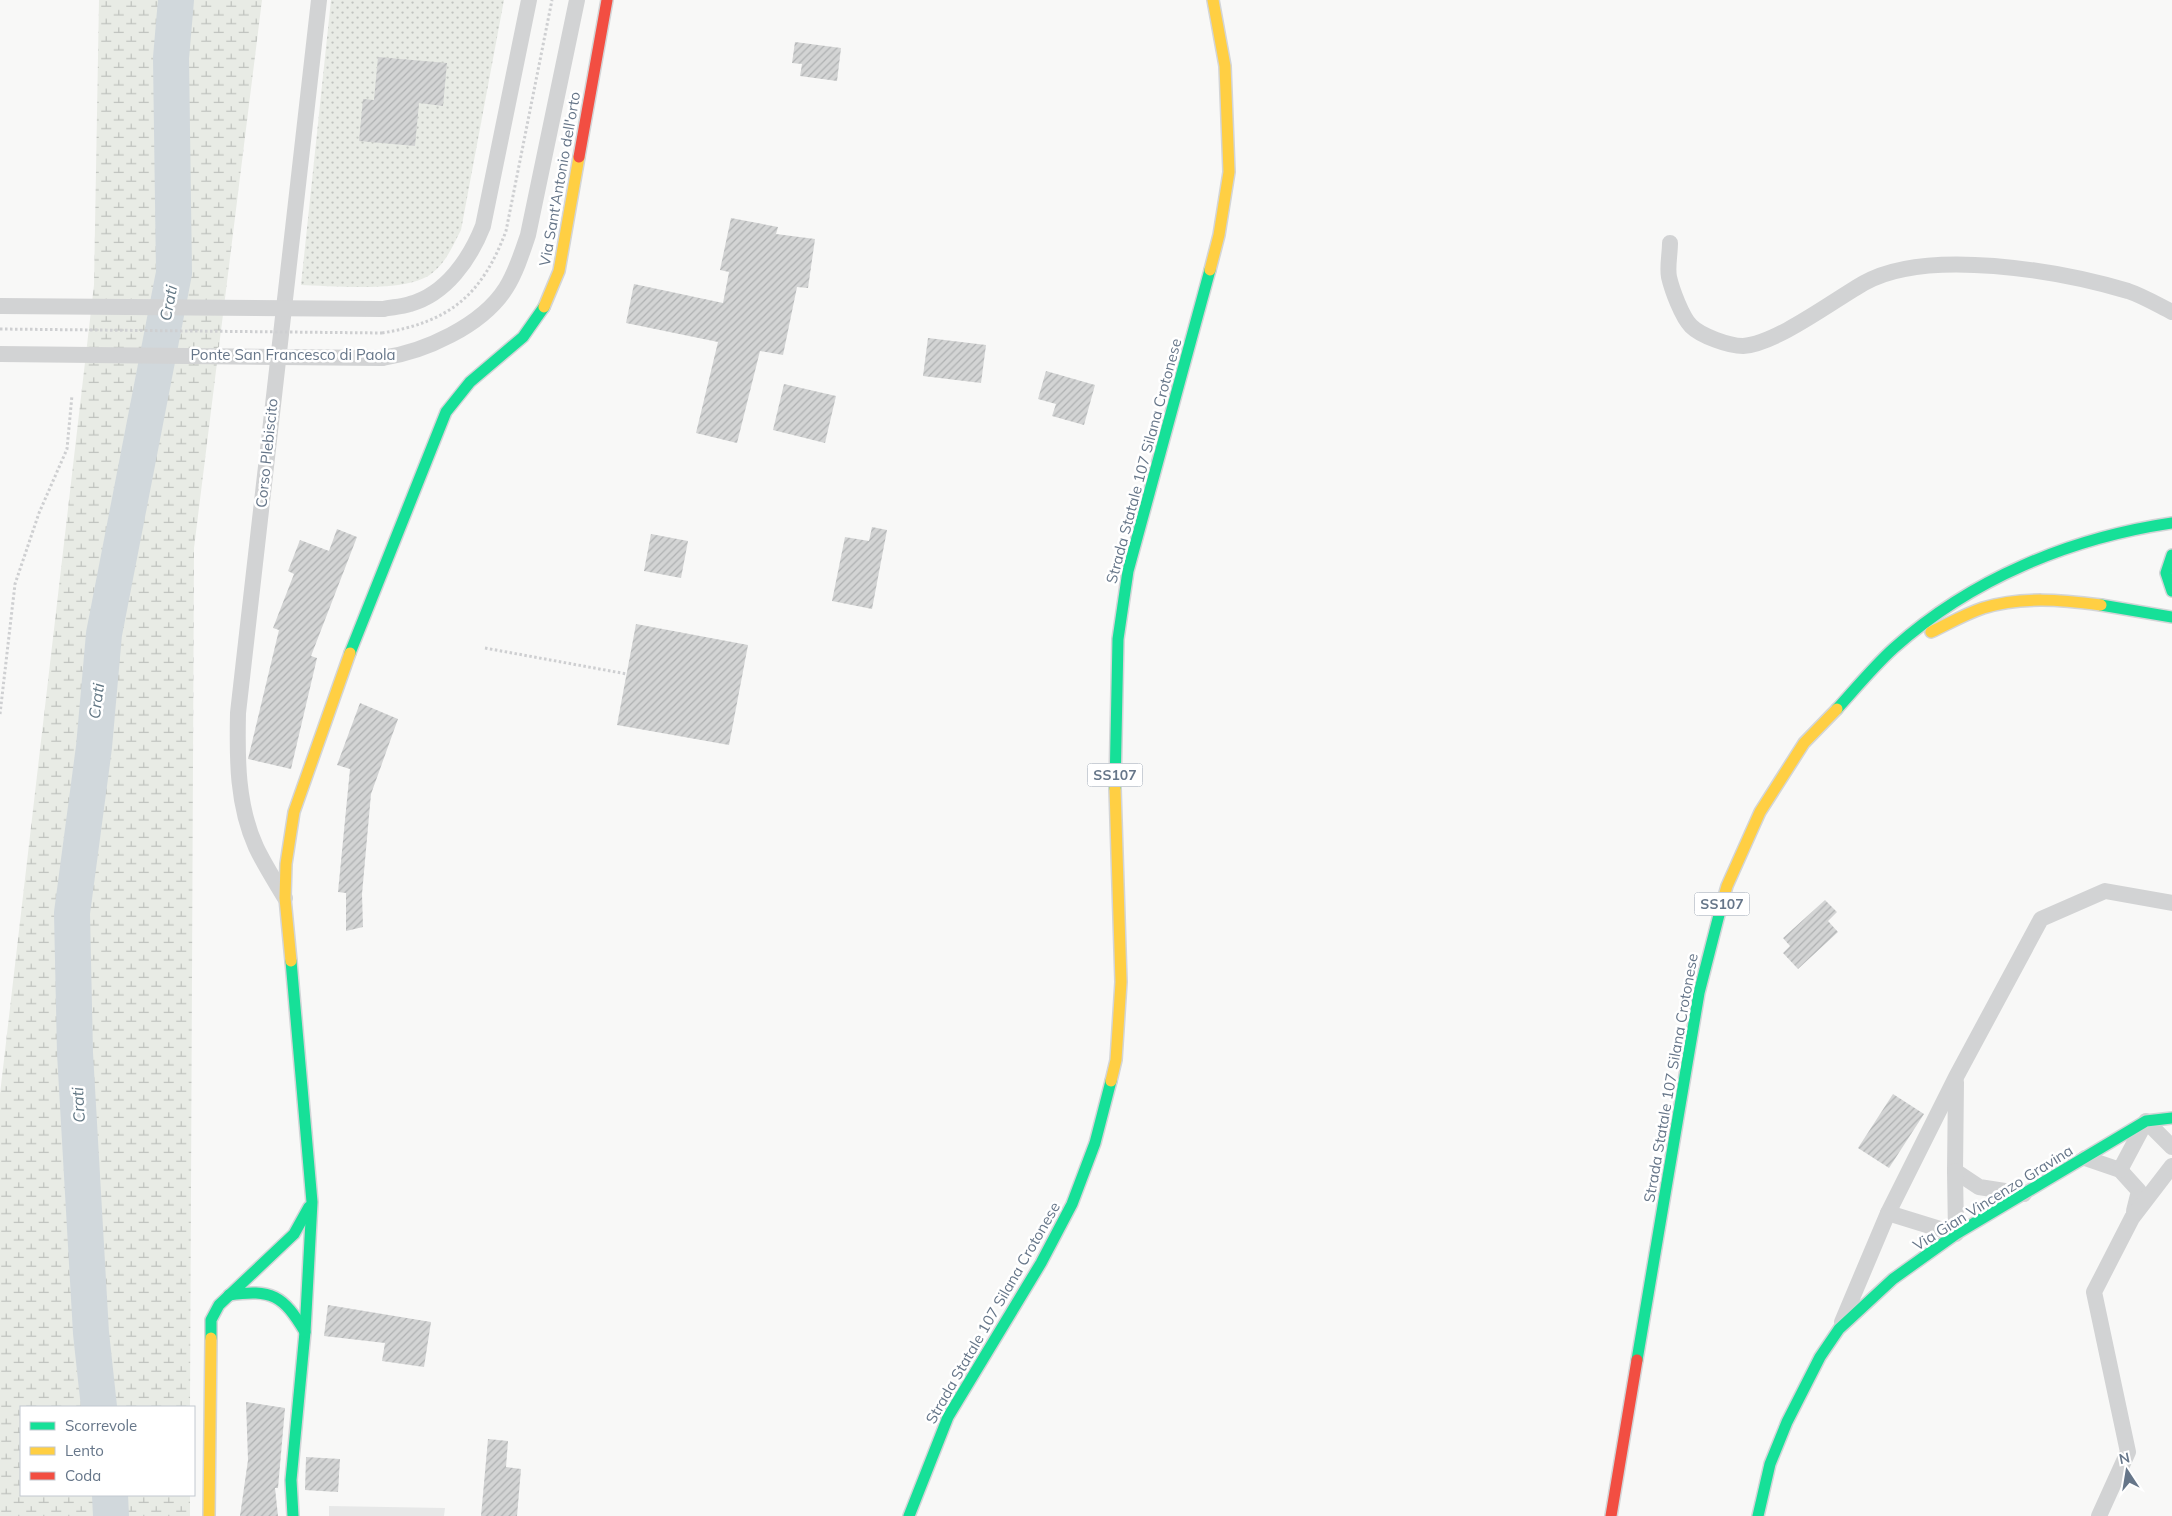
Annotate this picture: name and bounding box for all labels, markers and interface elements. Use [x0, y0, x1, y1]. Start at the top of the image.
street label: Via Sant'Antonio dell'orto [535, 90, 584, 268]
water label: Crati [155, 283, 181, 322]
street label: Strada Statale 107 Silana Crotonese [1102, 336, 1185, 585]
street label: Ponte San Francesco di Paola [190, 345, 396, 364]
street label: Corso Plebiscito [251, 397, 282, 509]
water label: Crati [84, 682, 108, 720]
road number: SS107 [1088, 764, 1142, 786]
road number: SS107 [1694, 892, 1750, 916]
street label: Strada Statale 107 Silana Crotonese [1639, 952, 1702, 1204]
water label: Crati [67, 1086, 89, 1123]
street label: Via Gian Vincenzo Gravina [1909, 1141, 2076, 1255]
street label: Strada Statale 107 Silana Crotonese [921, 1199, 1064, 1427]
legend [20, 1406, 195, 1496]
text: Scorrevole [65, 1416, 137, 1435]
text: Lento [65, 1441, 104, 1460]
north arrow [2102, 1446, 2152, 1496]
text: N [2117, 1448, 2131, 1468]
text: Coda [65, 1466, 101, 1485]

